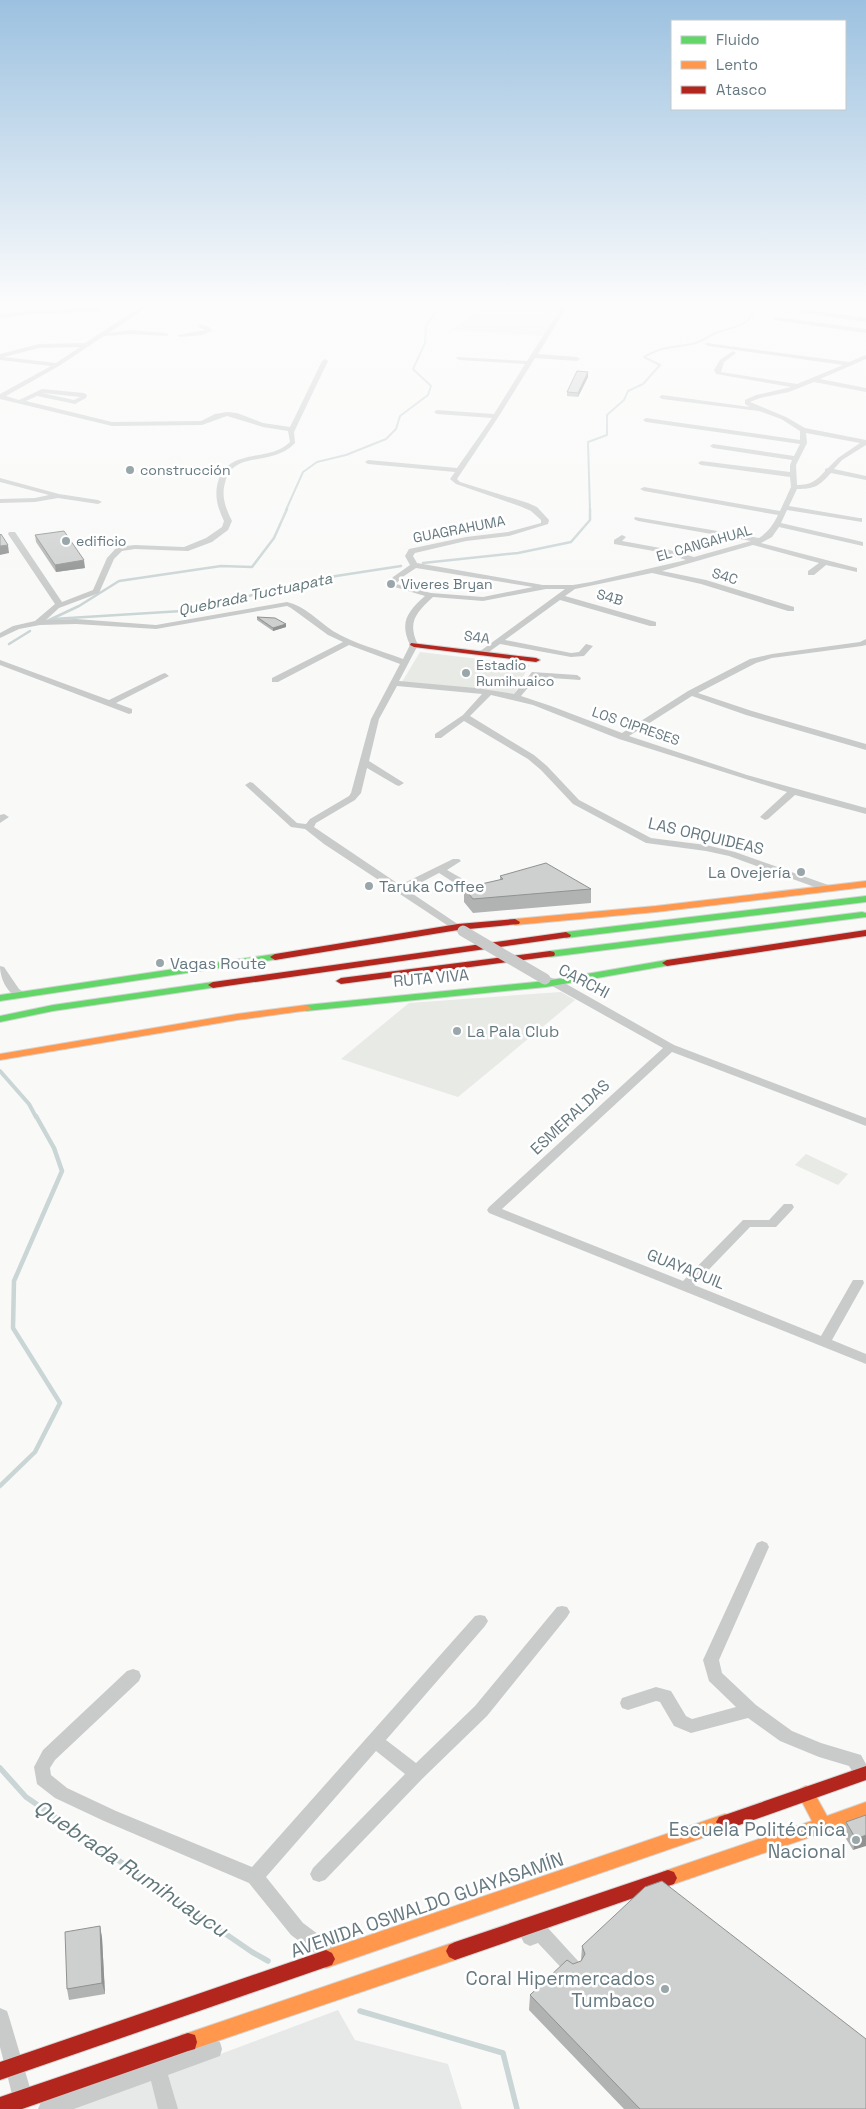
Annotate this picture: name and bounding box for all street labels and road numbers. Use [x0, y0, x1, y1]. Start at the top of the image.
street label: GUAGRAHUMA [411, 511, 507, 547]
street label: EL CANGAHUAL [654, 521, 754, 565]
street label: S4C [710, 564, 740, 588]
street label: S4B [595, 585, 625, 609]
street label: S4A [463, 626, 491, 648]
street label: LOS CIPRESES [590, 703, 682, 749]
street label: LAS ORQUIDEAS [646, 812, 766, 860]
street label: CARCHI [555, 959, 613, 1003]
street label: RUTA VIVA [392, 964, 470, 992]
street label: ESMERALDAS [526, 1075, 614, 1159]
street label: GUAYAQUIL [644, 1244, 728, 1294]
street label: AVENIDA OSWALDO GUAYASAMÍN [287, 1846, 567, 1964]

